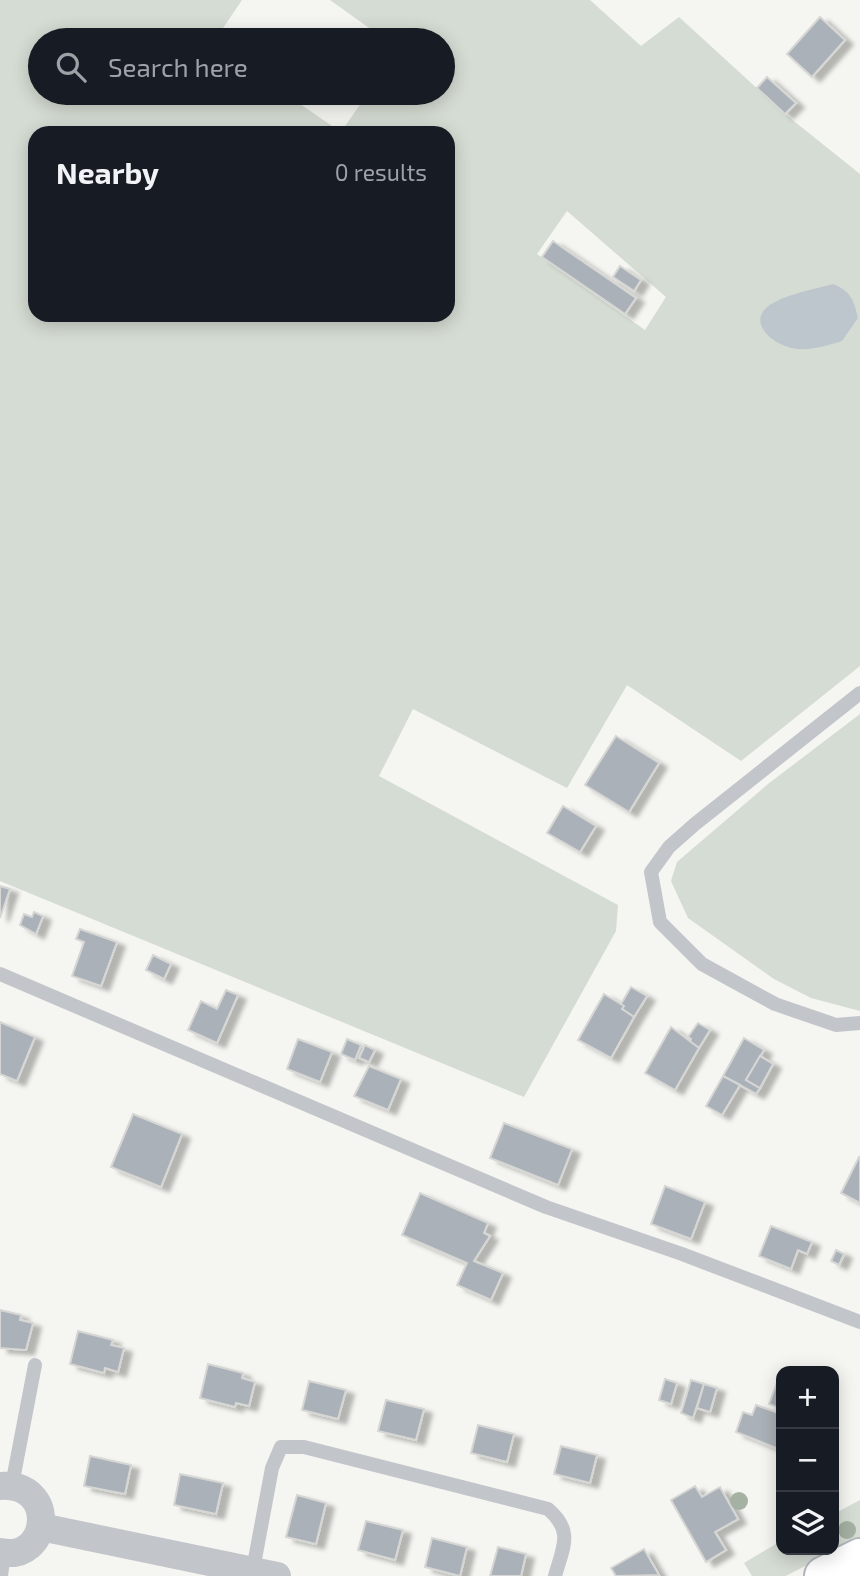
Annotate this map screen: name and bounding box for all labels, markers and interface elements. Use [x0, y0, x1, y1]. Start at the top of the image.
search box [28, 28, 455, 105]
icon: search [52, 48, 90, 86]
text: Search here [108, 51, 248, 82]
text: Nearby [56, 154, 159, 190]
text: 0 results [335, 158, 427, 186]
map controls [776, 1366, 839, 1555]
button: + [776, 1366, 839, 1429]
button: − [776, 1429, 839, 1492]
button: layers [776, 1492, 839, 1555]

